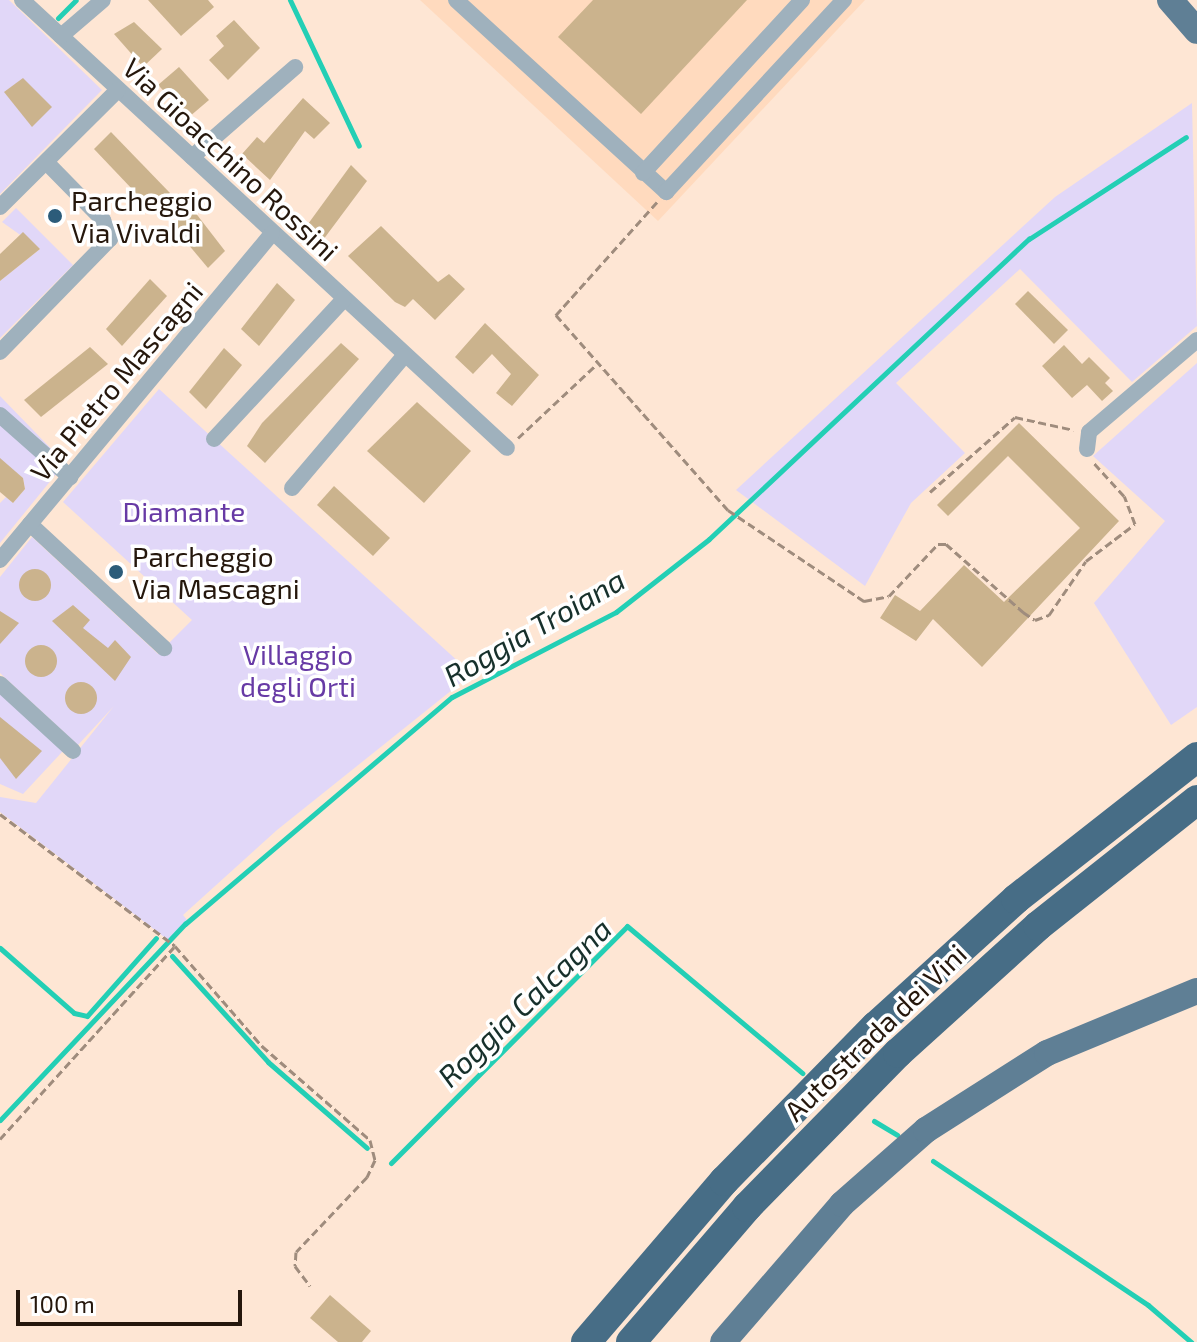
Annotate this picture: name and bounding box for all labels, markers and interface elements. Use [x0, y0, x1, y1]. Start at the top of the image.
street label: Via Gioacchino Rossini [116, 51, 346, 267]
place label: Parcheggio Via Vivaldi [71, 183, 213, 249]
marker: Parcheggio Via Vivaldi [46, 207, 64, 225]
street label: Via Pietro Mascagni [23, 275, 209, 487]
park label: Diamante [123, 494, 245, 528]
place label: Parcheggio Via Mascagni [132, 539, 300, 605]
water label: Roggia Troiana [437, 560, 631, 694]
marker: Parcheggio Via Mascagni [107, 563, 125, 581]
park label: Villaggio degli Orti [240, 637, 356, 703]
water label: Roggia Calcagna [430, 910, 618, 1094]
street label: Autostrada dei Vini [777, 936, 973, 1128]
scale bar [20, 1274, 246, 1324]
text: 100 m [30, 1289, 95, 1318]

